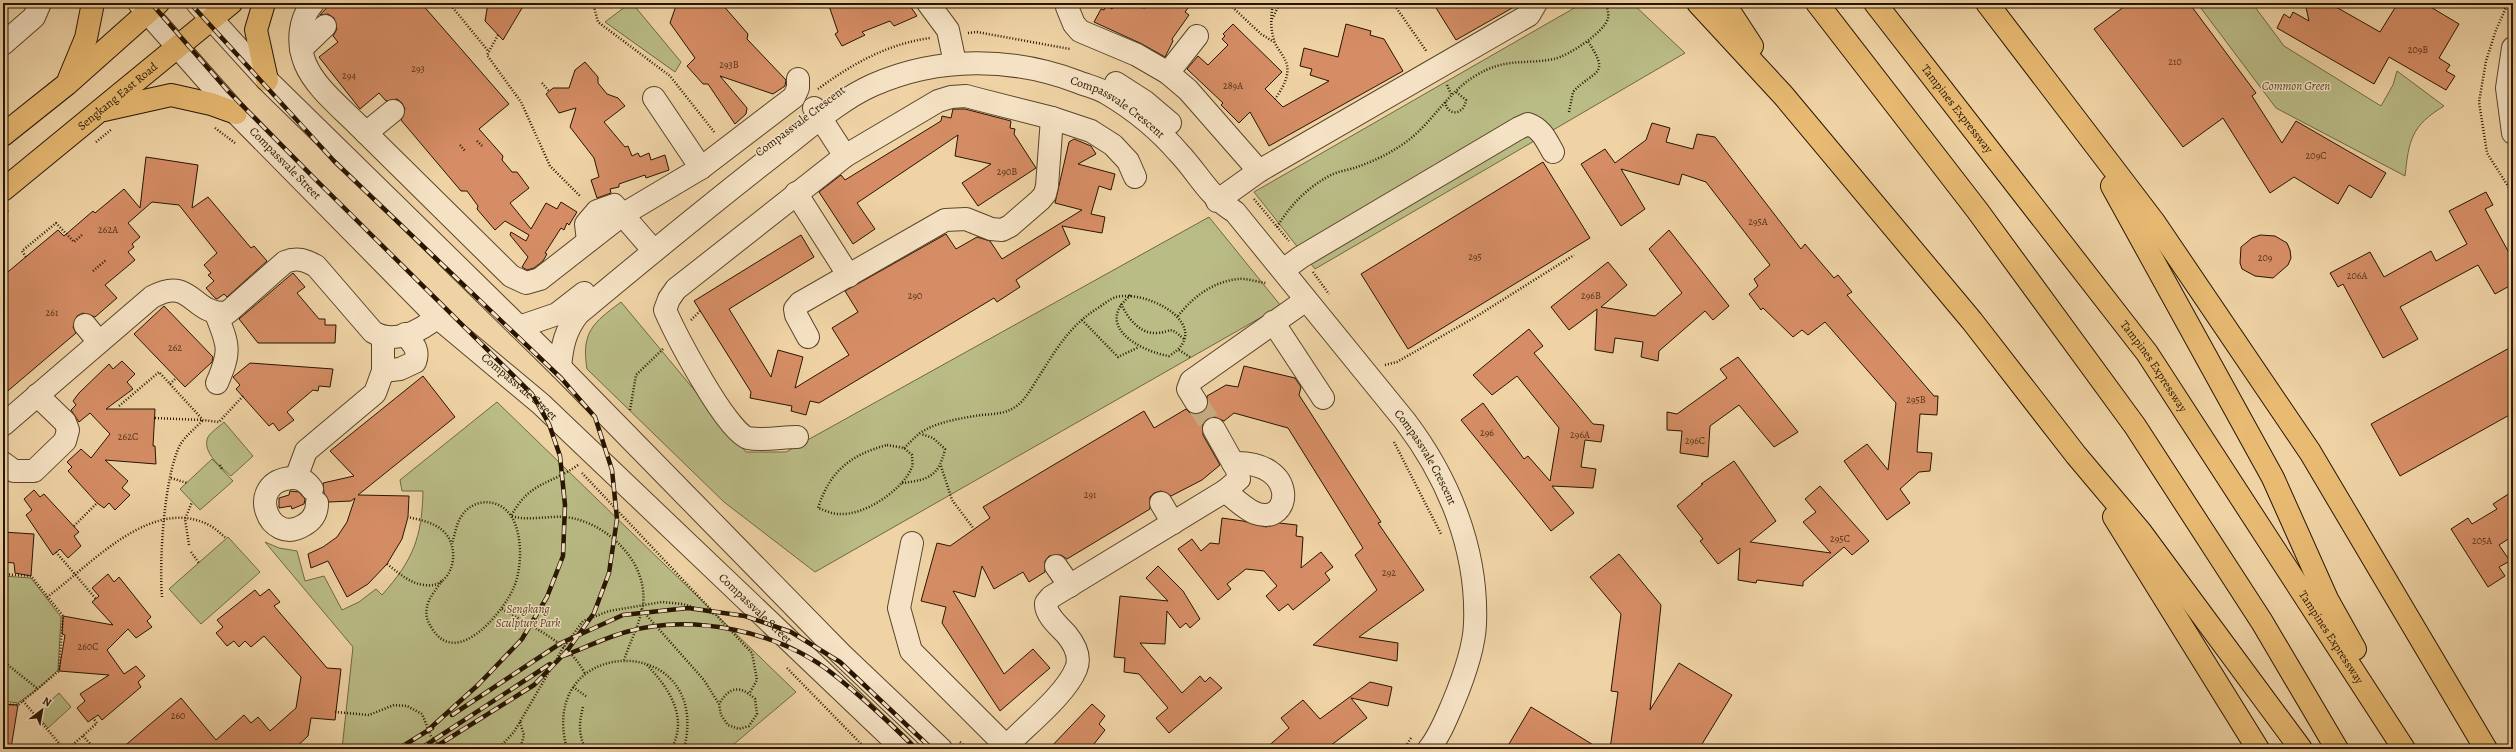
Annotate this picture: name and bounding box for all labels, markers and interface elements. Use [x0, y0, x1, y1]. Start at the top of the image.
house number: 209B [2408, 43, 2428, 56]
house number: 210 [2168, 55, 2182, 68]
street label: Sengkang East Road [74, 58, 161, 134]
house number: 293B [719, 58, 739, 71]
street label: Tampines Expressway [1918, 61, 1997, 157]
house number: 293 [411, 62, 425, 75]
house number: 294 [342, 69, 356, 82]
street label: Compassvale Crescent [1068, 72, 1168, 142]
park label: Common Green [2262, 78, 2330, 94]
house number: 289A [1223, 79, 1243, 92]
street label: Compassvale Crescent [752, 82, 848, 160]
street label: Compassvale Street [246, 123, 325, 203]
house number: 209C [2306, 149, 2326, 162]
house number: 290B [997, 165, 1017, 178]
house number: 295A [1748, 215, 1768, 228]
house number: 262A [98, 223, 118, 236]
house number: 295 [1468, 250, 1482, 263]
house number: 209 [2258, 251, 2273, 264]
house number: 206A [2347, 269, 2367, 282]
house number: 290 [908, 289, 922, 302]
house number: 296B [1581, 289, 1601, 302]
house number: 261 [46, 306, 59, 319]
street label: Tampines Expressway [2117, 317, 2192, 416]
house number: 262 [168, 341, 182, 354]
street label: Compassvale Street [478, 349, 561, 424]
house number: 295B [1906, 393, 1926, 406]
street label: Compassvale Crescent [1391, 406, 1460, 507]
house number: 296 [1480, 426, 1494, 439]
house number: 296A [1570, 428, 1590, 441]
house number: 262C [118, 430, 138, 443]
house number: 296C [1685, 434, 1705, 447]
house number: 291 [1084, 488, 1097, 501]
house number: 295C [1830, 532, 1850, 545]
house number: 205A [2472, 534, 2492, 547]
house number: 292 [1382, 566, 1396, 579]
street label: Compassvale Street [715, 570, 796, 647]
street label: Tampines Expressway [2295, 587, 2368, 687]
park label: Sengkang Sculpture Park [496, 601, 561, 631]
house number: 260C [78, 640, 98, 653]
north arrow [22, 690, 62, 730]
text: N [40, 693, 54, 710]
house number: 260 [171, 709, 185, 722]

